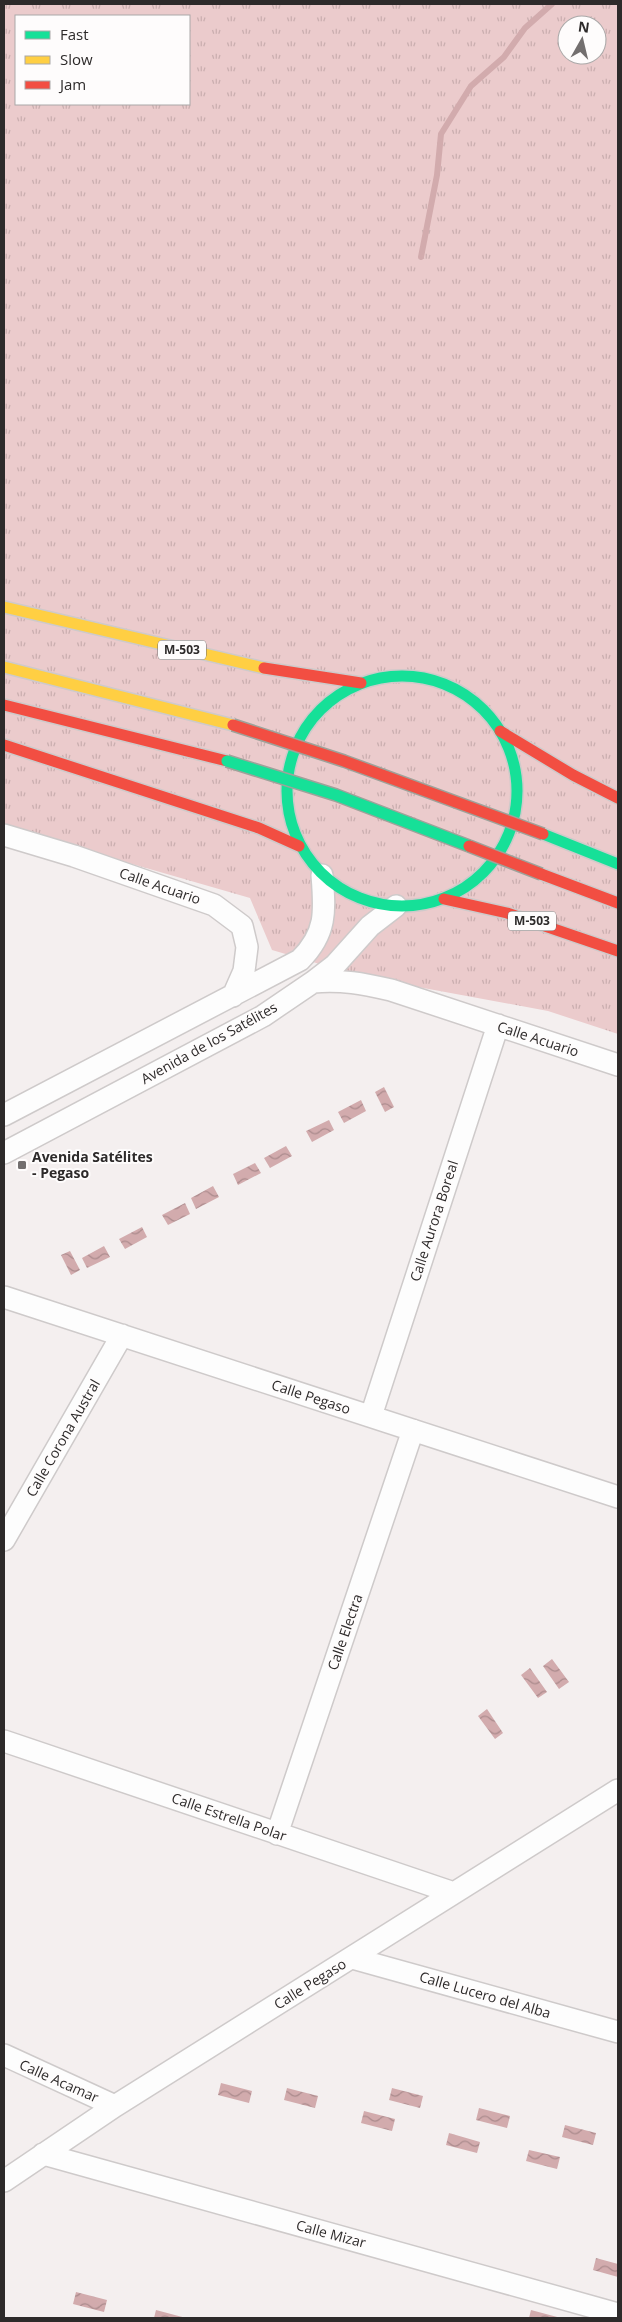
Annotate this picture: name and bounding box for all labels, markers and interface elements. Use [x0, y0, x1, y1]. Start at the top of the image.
legend [15, 15, 190, 105]
north arrow [557, 15, 607, 65]
text: N [577, 16, 591, 37]
text: Fast [60, 24, 89, 44]
text: Slow [60, 49, 93, 69]
text: Jam [58, 74, 86, 94]
road number: M-503 [158, 640, 206, 660]
street label: Calle Acuario [117, 863, 203, 908]
road number: M-503 [508, 911, 556, 930]
street label: Avenida de los Satélites [137, 997, 281, 1088]
street label: Calle Acuario [495, 1016, 581, 1061]
place label: Avenida Satélites - Pegaso [32, 1147, 153, 1182]
street label: Calle Aurora Boreal [405, 1158, 462, 1284]
marker: Avenida Satélites - Pegaso [16, 1159, 28, 1171]
street label: Calle Pegaso [269, 1375, 353, 1418]
street label: Calle Corona Austral [21, 1376, 104, 1500]
street label: Calle Electra [323, 1591, 366, 1673]
street label: Calle Estrella Polar [169, 1788, 290, 1845]
street label: Calle Pegaso [270, 1954, 350, 2013]
street label: Calle Lucero del Alba [417, 1967, 553, 2022]
street label: Calle Acamar [17, 2055, 102, 2107]
street label: Calle Mizar [294, 2215, 368, 2252]

